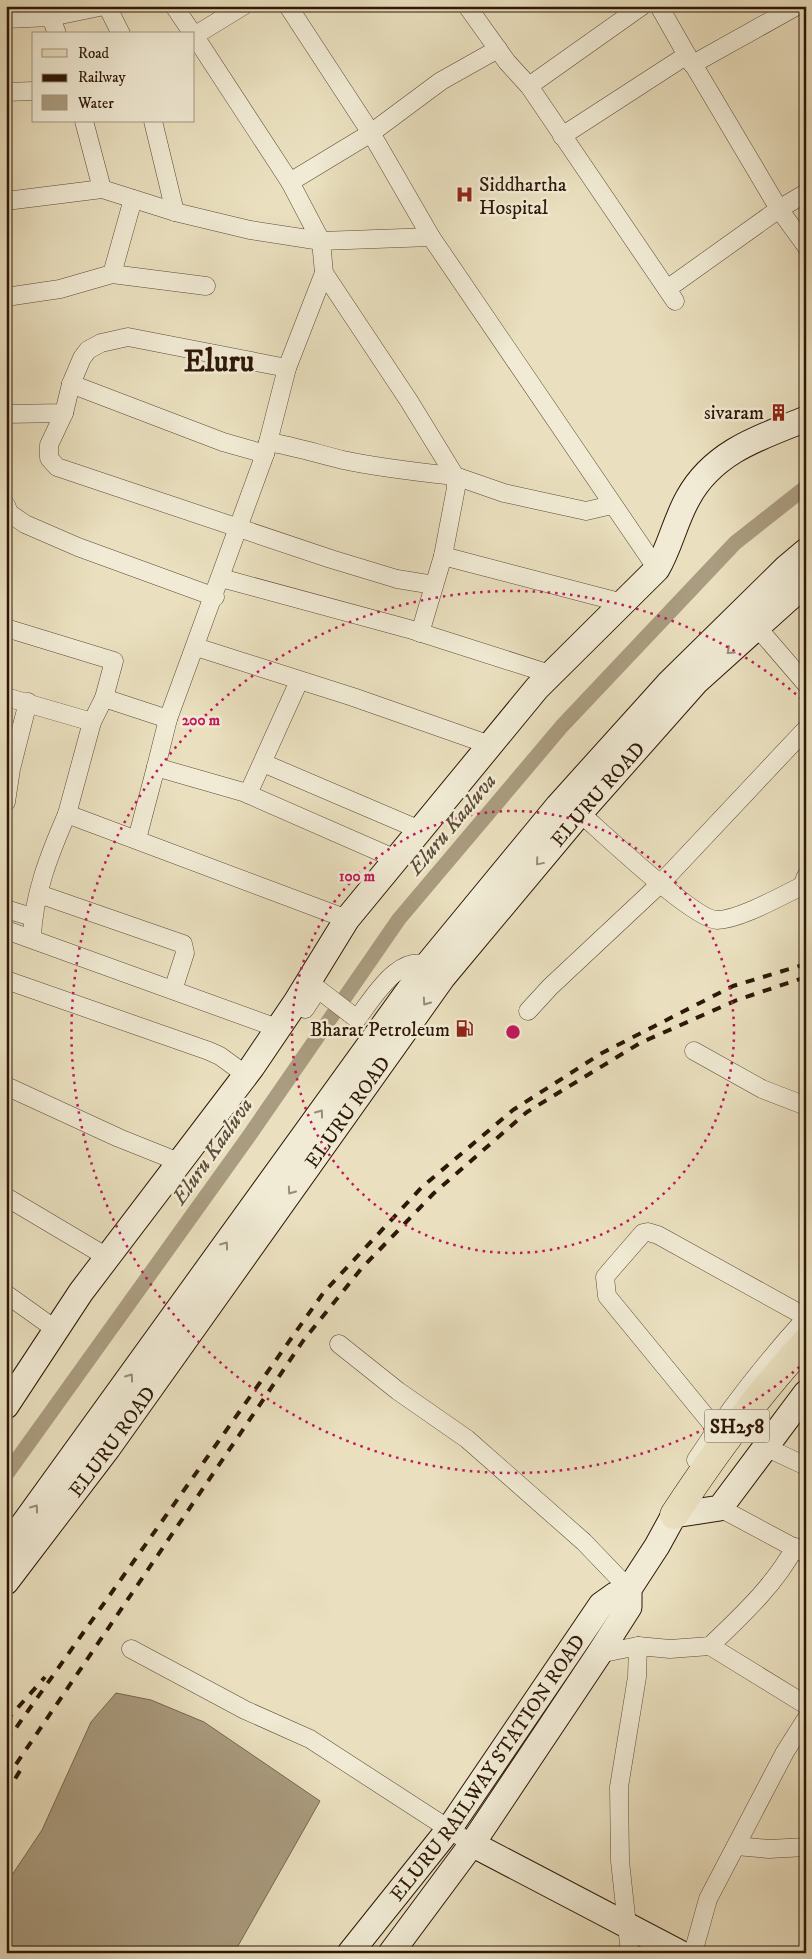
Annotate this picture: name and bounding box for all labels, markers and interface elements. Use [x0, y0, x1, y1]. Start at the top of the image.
legend [32, 32, 195, 122]
text: Road [78, 44, 110, 63]
text: Railway [78, 68, 126, 87]
text: Water [77, 94, 114, 113]
place label: Siddhartha Hospital [479, 173, 567, 221]
hospital icon: Siddhartha Hospital [455, 185, 475, 205]
district label: Eluru [184, 344, 254, 381]
place label: sivaram [704, 401, 764, 426]
building icon: sivaram [768, 402, 788, 422]
one-way arrow [727, 645, 736, 654]
text: 200 m [182, 711, 221, 730]
street label: ELURU ROAD [546, 737, 651, 853]
water label: Eluru Kaaluva [402, 769, 503, 881]
one-way arrow [537, 856, 545, 865]
text: 100 m [339, 867, 376, 886]
one-way arrow [423, 996, 432, 1006]
place label: Bharat Petroleum [310, 1018, 450, 1043]
fuel station icon: Bharat Petroleum [454, 1019, 474, 1039]
centre of rings [504, 1023, 522, 1041]
street label: ELURU ROAD [300, 1052, 397, 1173]
water label: Eluru Kaaluva [166, 1093, 259, 1211]
one-way arrow [314, 1109, 323, 1119]
one-way arrow [288, 1185, 297, 1195]
one-way arrow [219, 1241, 228, 1251]
one-way arrow [124, 1373, 133, 1382]
street label: ELURU ROAD [64, 1382, 162, 1503]
road number: SH258 [704, 1410, 770, 1442]
one-way arrow [29, 1504, 38, 1514]
street label: ELURU RAILWAY STATION ROAD [385, 1630, 591, 1907]

